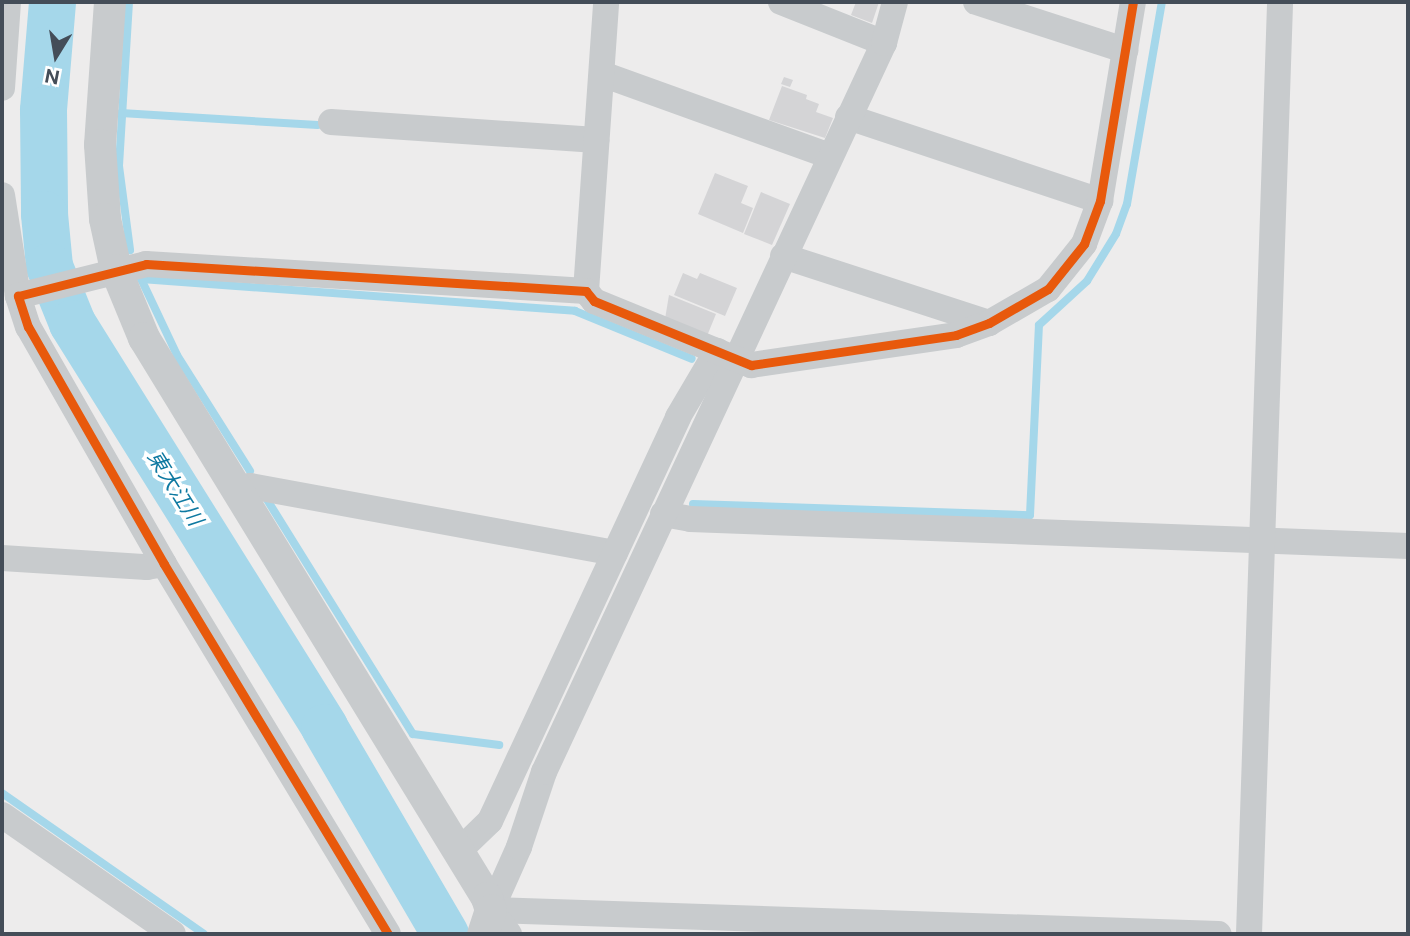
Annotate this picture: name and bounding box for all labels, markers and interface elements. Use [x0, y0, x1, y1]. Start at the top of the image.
north arrow [21, 21, 91, 91]
text: N [43, 64, 61, 89]
water label: 東大江川 [142, 446, 208, 530]

